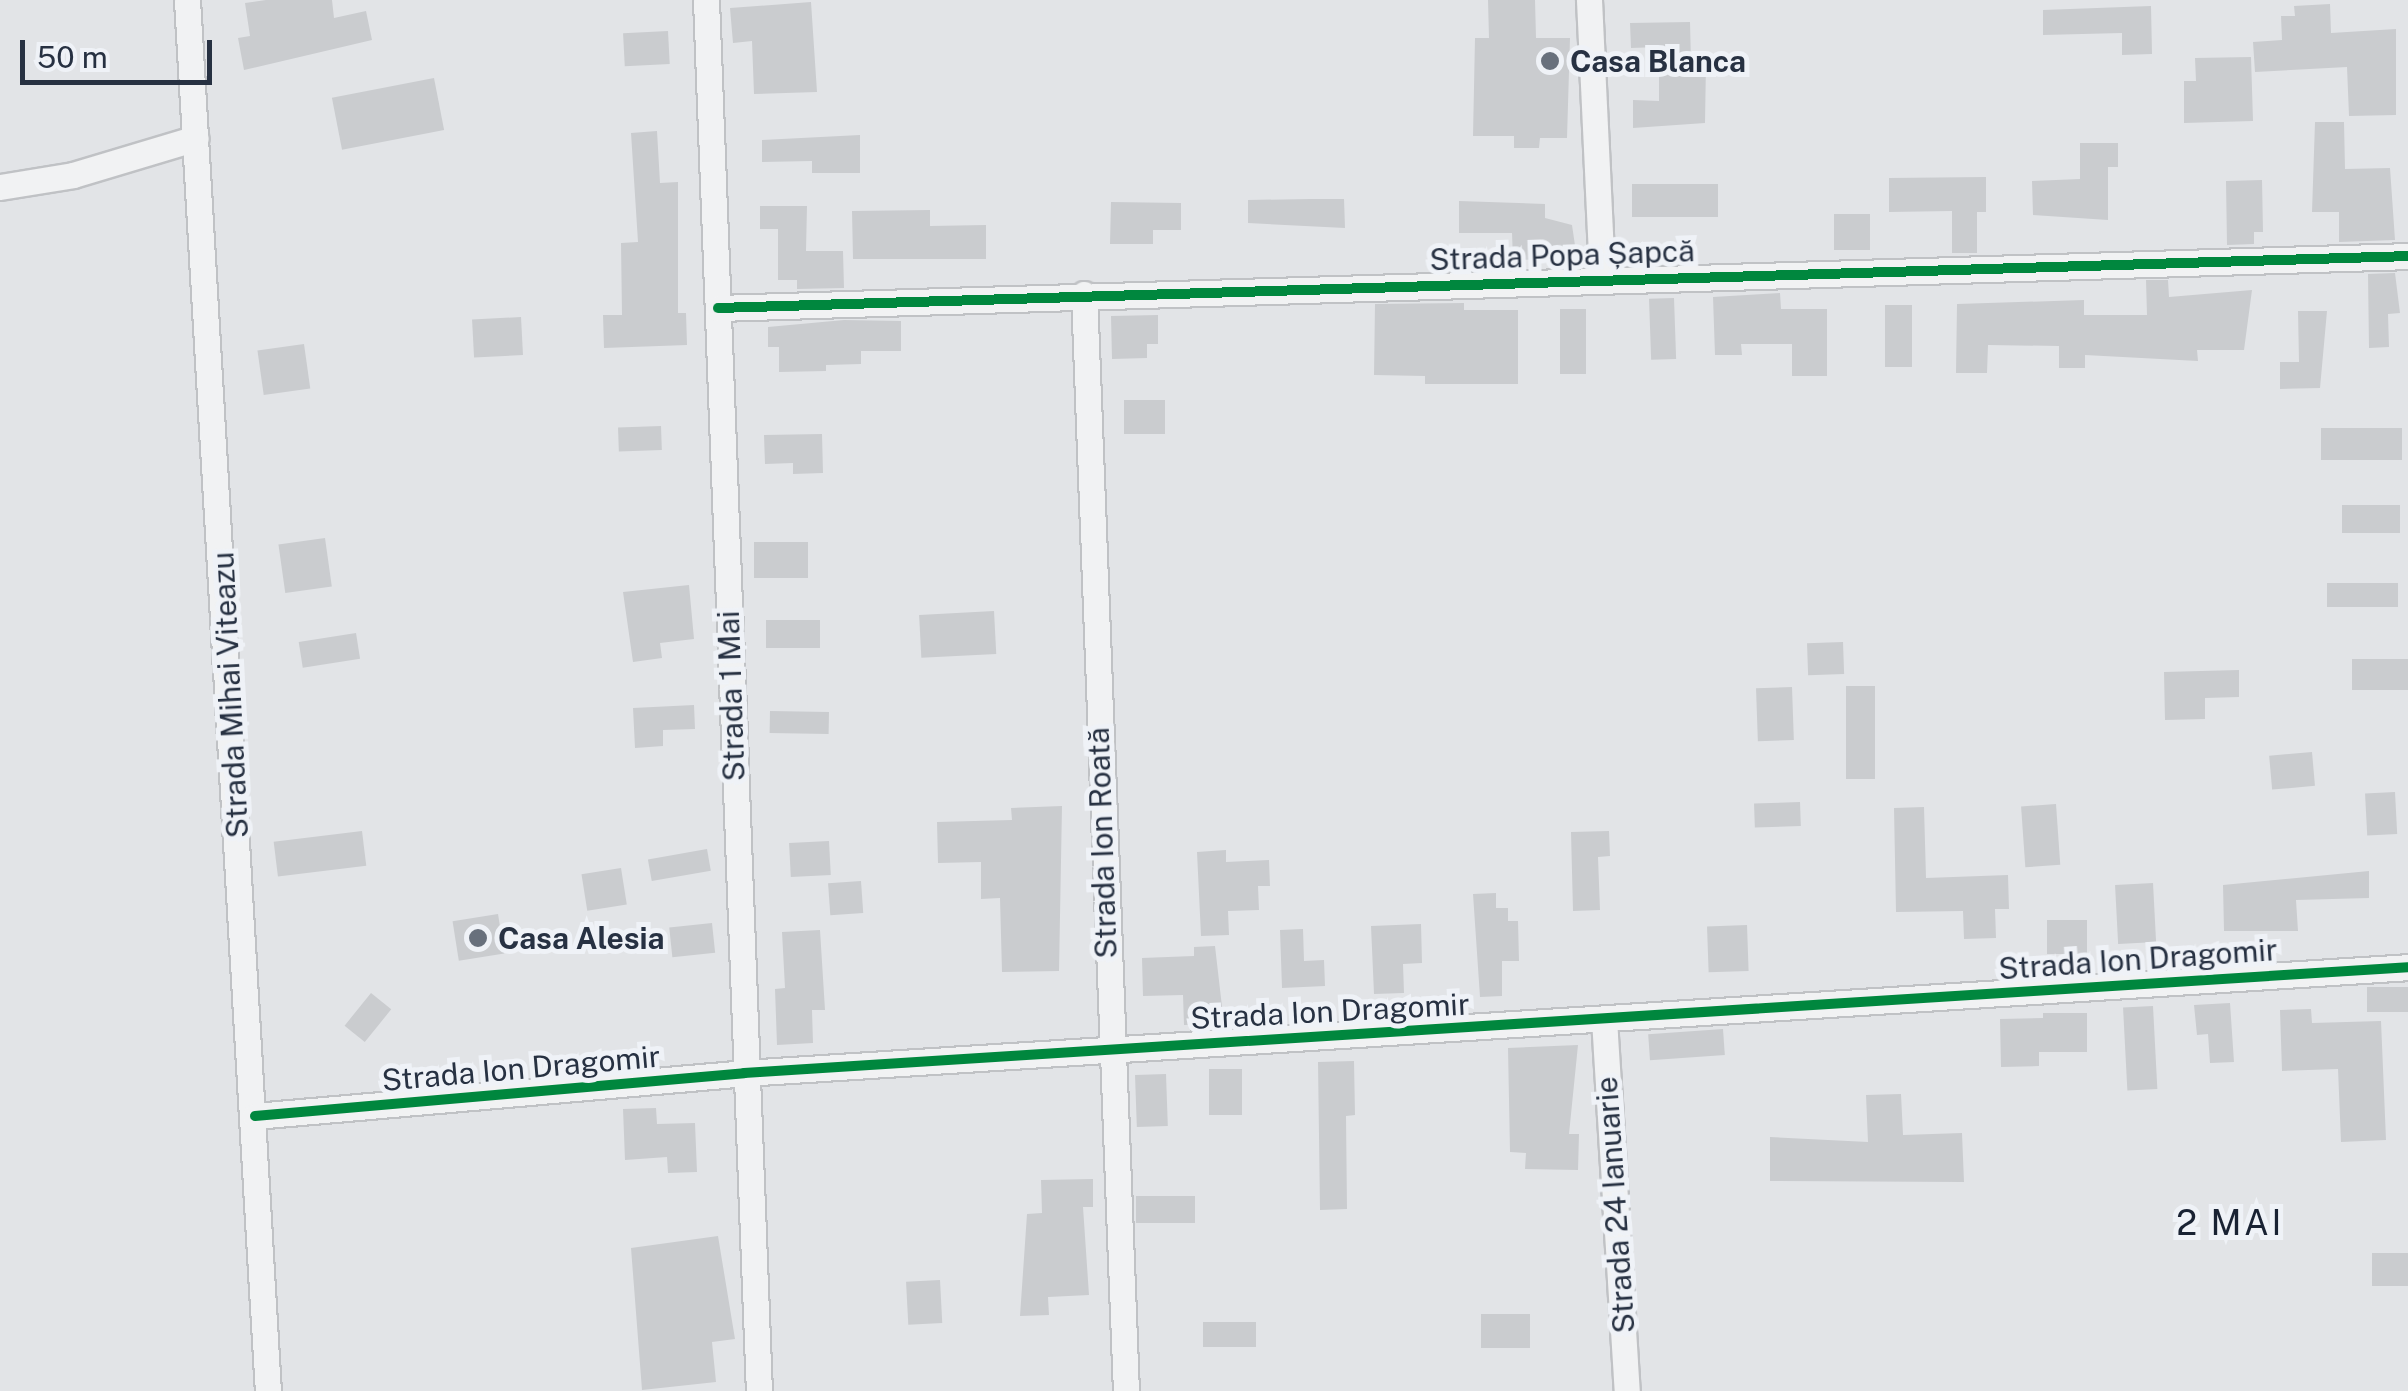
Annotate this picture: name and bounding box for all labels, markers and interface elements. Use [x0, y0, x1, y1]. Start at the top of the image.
scale bar [25, 20, 218, 82]
text: 50 m [37, 39, 108, 75]
place label: Casa Blanca [1570, 43, 1746, 79]
marker: Casa Blanca [1539, 50, 1561, 72]
street label: Strada Popa Șapcă [1429, 232, 1695, 278]
street label: Strada Mihai Viteazu [205, 551, 255, 839]
street label: Strada 1 Mai [710, 610, 752, 782]
street label: Strada Ion Roată [1080, 727, 1124, 959]
place label: Casa Alesia [498, 920, 664, 956]
marker: Casa Alesia [467, 927, 489, 949]
street label: Strada Ion Dragomir [1997, 931, 2279, 987]
street label: Strada Ion Dragomir [1189, 986, 1471, 1036]
street label: Strada Ion Dragomir [380, 1038, 662, 1098]
street label: Strada 24 Ianuarie [1588, 1075, 1642, 1335]
district label: 2 MAI [2176, 1202, 2284, 1244]

